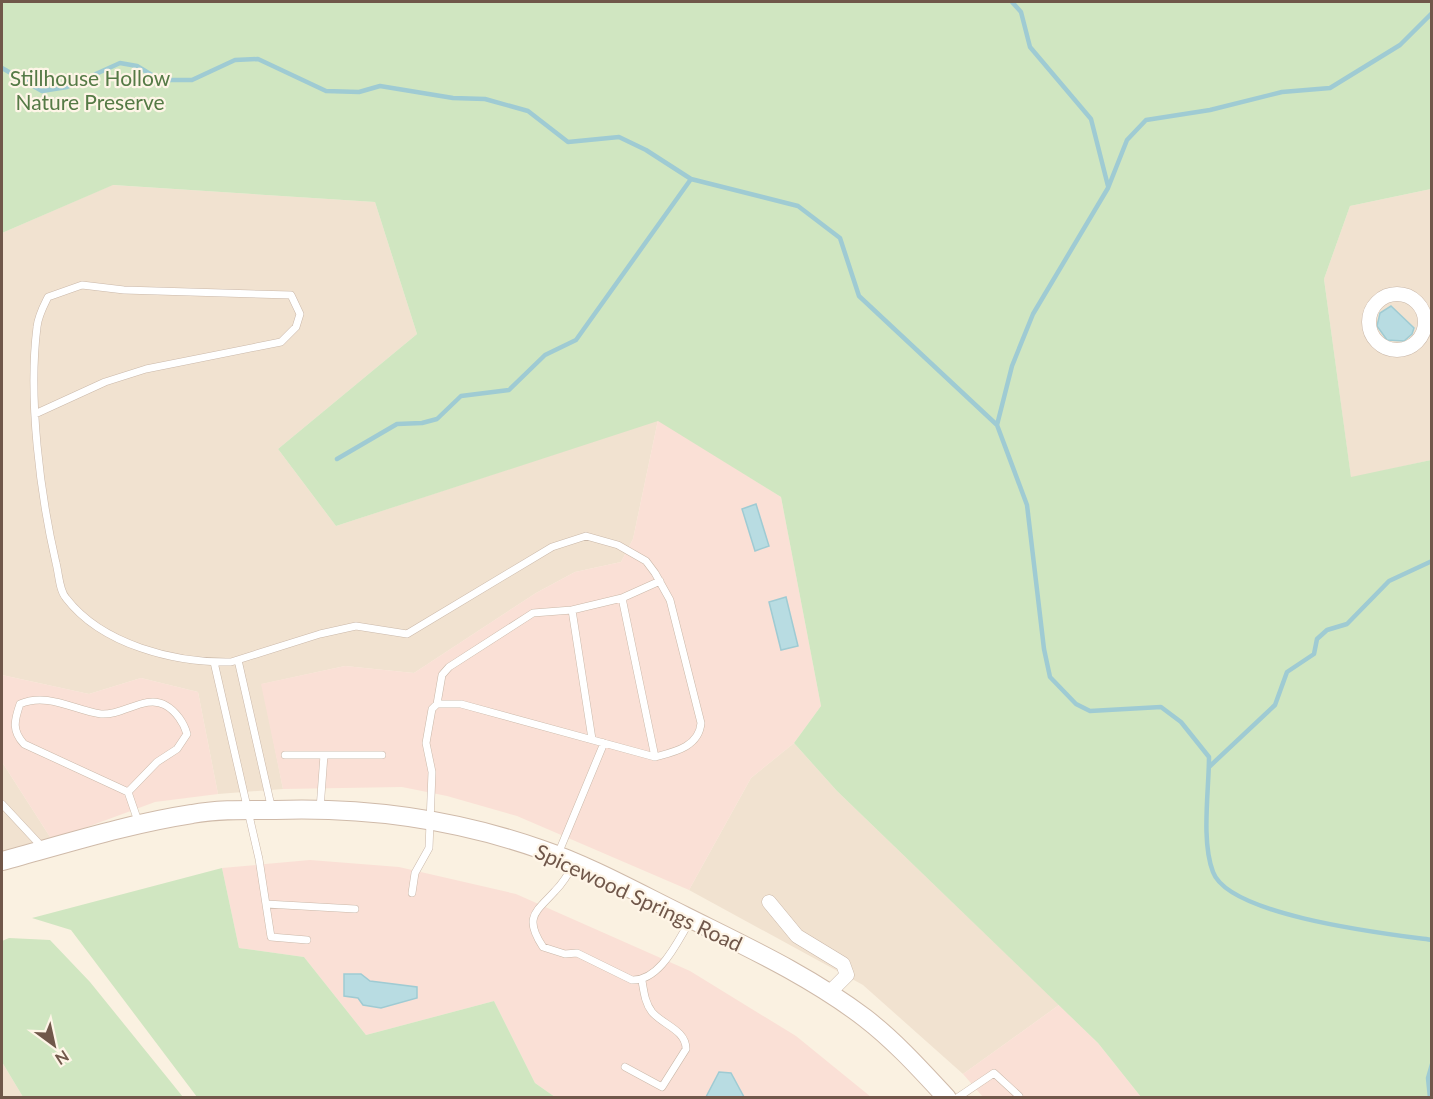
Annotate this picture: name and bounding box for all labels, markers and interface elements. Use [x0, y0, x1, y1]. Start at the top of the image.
park label: Stillhouse Hollow Nature Preserve [10, 65, 171, 114]
street label: Spicewood Springs Road [532, 838, 746, 956]
north arrow [24, 1015, 84, 1075]
text: N [52, 1047, 73, 1069]

